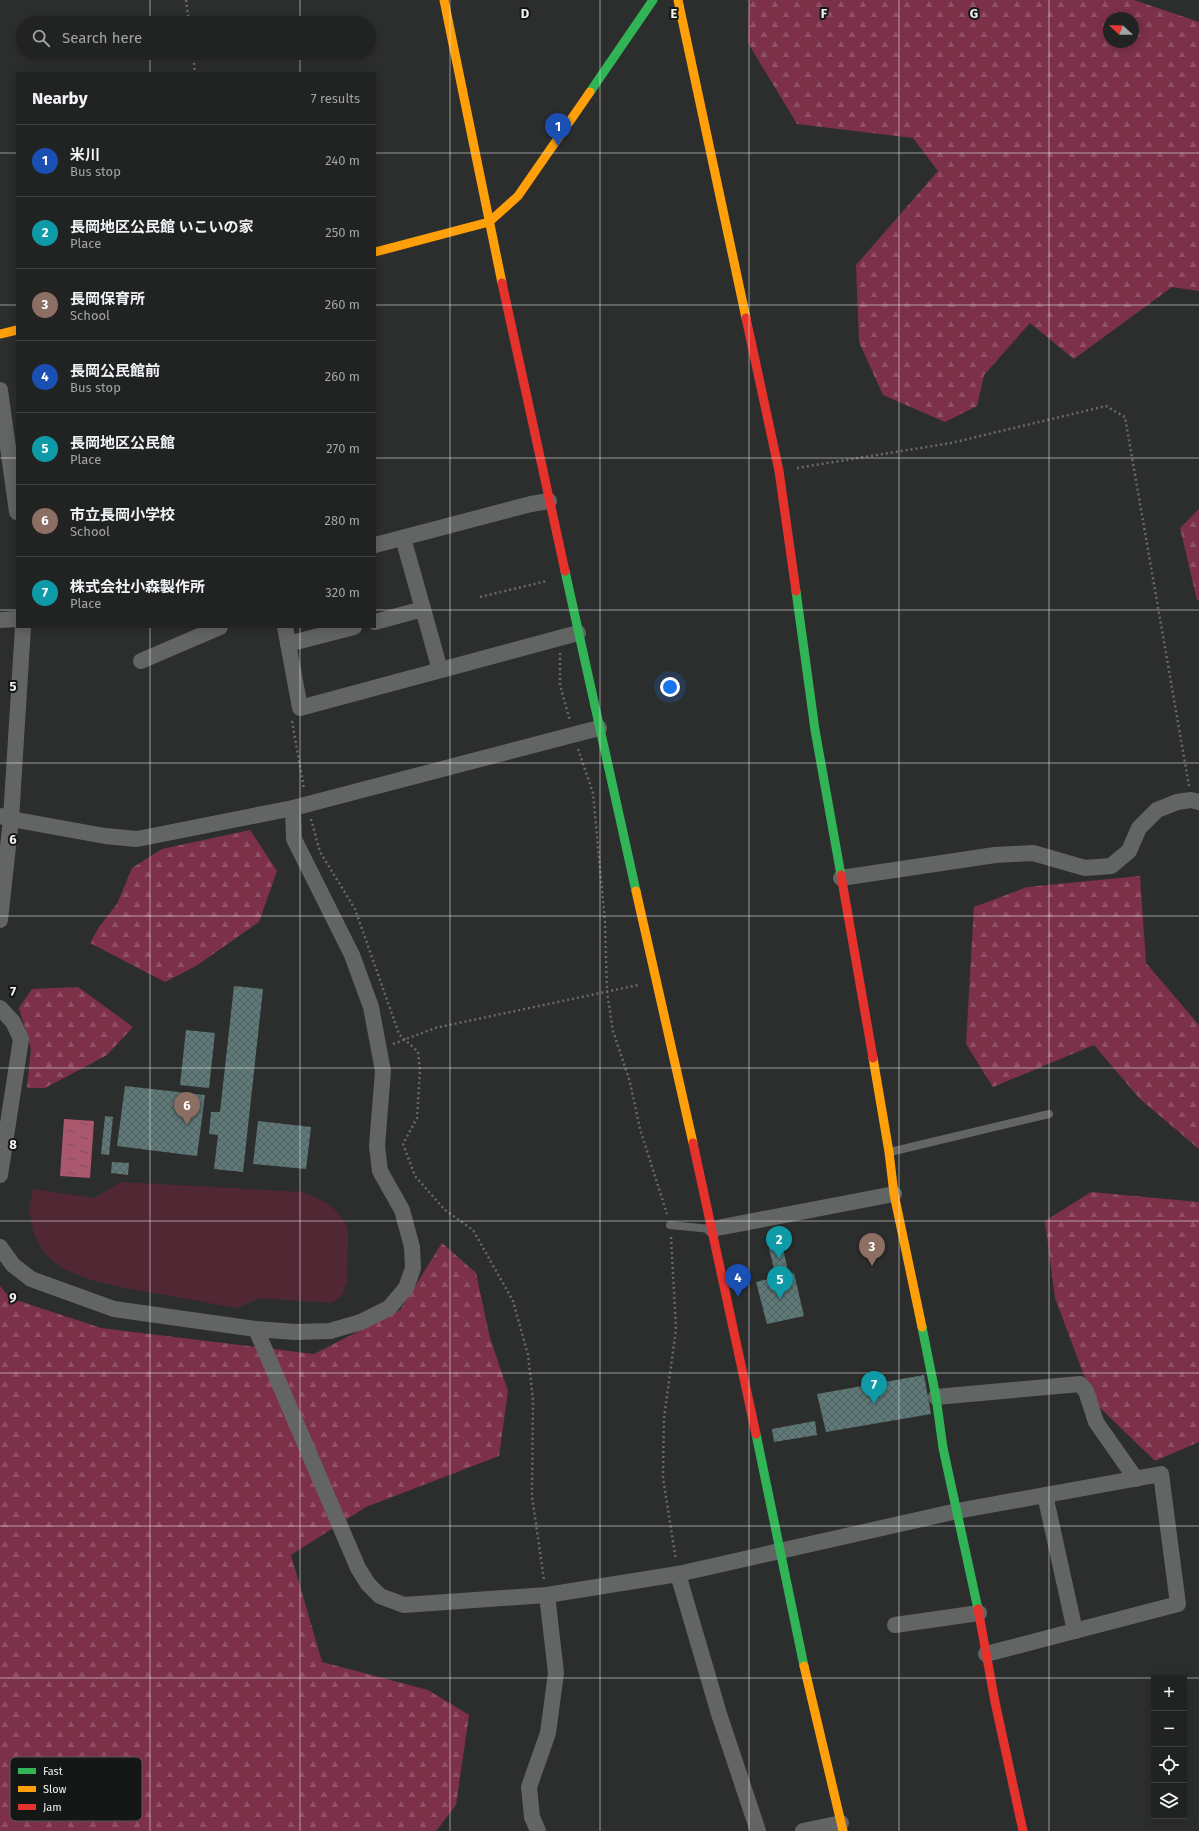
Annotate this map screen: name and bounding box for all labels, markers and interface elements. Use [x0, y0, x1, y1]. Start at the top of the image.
text: D [521, 6, 530, 21]
text: E [671, 6, 678, 21]
text: F [821, 6, 828, 21]
text: G [970, 6, 978, 21]
north arrow [1103, 12, 1139, 48]
search box [16, 16, 376, 60]
icon: search [30, 27, 52, 49]
text: Search here [62, 29, 142, 47]
text: Nearby [32, 88, 87, 109]
text: 7 results [311, 91, 360, 106]
pin: 1 [545, 113, 571, 146]
text: 米川 [70, 146, 100, 164]
text: 1 [42, 153, 48, 168]
text: 240 m [325, 153, 360, 168]
text: Bus stop [70, 164, 121, 179]
text: 長岡地区公民館 いこいの家 [70, 218, 254, 236]
text: 2 [42, 225, 48, 240]
text: 250 m [325, 225, 360, 240]
text: Place [70, 236, 101, 251]
text: 長岡保育所 [70, 290, 145, 308]
text: 3 [42, 297, 48, 312]
text: 260 m [325, 297, 360, 312]
text: School [70, 308, 110, 323]
text: 長岡公民館前 [70, 362, 160, 380]
text: 4 [41, 369, 49, 384]
text: 260 m [325, 369, 360, 384]
text: Bus stop [70, 380, 121, 395]
text: 長岡地区公民館 [70, 434, 175, 452]
text: 5 [42, 441, 48, 456]
text: 270 m [326, 441, 360, 456]
text: Place [70, 452, 101, 467]
text: 市立長岡小学校 [70, 506, 175, 524]
text: 6 [41, 513, 49, 528]
text: 280 m [325, 513, 360, 528]
text: School [70, 524, 110, 539]
text: 株式会社小森製作所 [70, 578, 205, 596]
text: 7 [42, 585, 48, 600]
text: 320 m [325, 585, 360, 600]
text: Place [70, 596, 101, 611]
your location [660, 677, 680, 697]
text: 5 [10, 679, 17, 694]
text: 6 [9, 832, 17, 847]
text: 7 [10, 984, 16, 999]
pin: 6 [174, 1092, 200, 1125]
text: 8 [9, 1137, 17, 1152]
pin: 2 [766, 1226, 792, 1259]
pin: 3 [859, 1233, 885, 1266]
pin: 4 [725, 1264, 751, 1297]
pin: 5 [767, 1266, 793, 1299]
text: 9 [9, 1290, 17, 1305]
pin: 7 [861, 1371, 887, 1404]
map controls [1151, 1675, 1187, 1819]
button: + [1151, 1675, 1187, 1711]
button: − [1151, 1711, 1187, 1747]
button: locate [1151, 1747, 1187, 1783]
legend [10, 1757, 142, 1821]
text: Fast [43, 1765, 63, 1778]
text: Slow [43, 1783, 67, 1796]
button: layers [1151, 1783, 1187, 1819]
text: Jam [43, 1801, 62, 1814]

